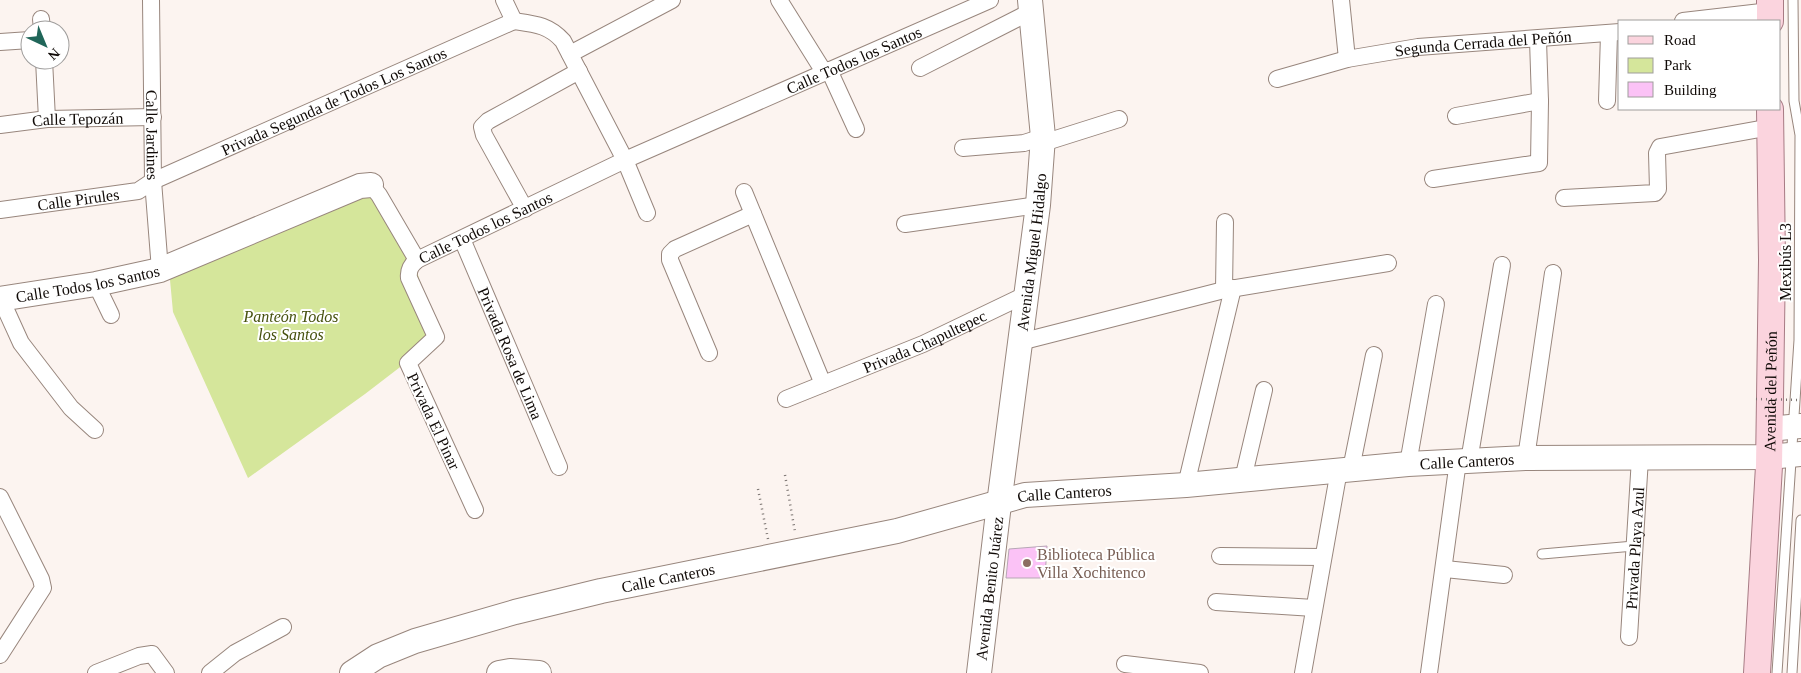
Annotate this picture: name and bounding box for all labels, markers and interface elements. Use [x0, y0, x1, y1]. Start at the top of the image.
north arrow [20, 20, 70, 70]
legend [1618, 20, 1781, 110]
street label: Calle Todos los Santos [784, 23, 924, 97]
street label: Segunda Cerrada del Peñón [1394, 28, 1572, 60]
text: Road [1664, 32, 1696, 48]
street label: Privada Segunda de Todos Los Santos [219, 44, 449, 159]
text: N [45, 45, 63, 63]
text: Park [1664, 57, 1692, 73]
text: Building [1664, 82, 1717, 98]
street label: Calle Jardines [143, 90, 161, 180]
street label: Calle Tepozán [31, 110, 124, 130]
street label: Avenida Miguel Hidalgo [1014, 173, 1050, 332]
street label: Calle Pirules [36, 186, 120, 214]
street label: Calle Todos los Santos [416, 188, 555, 267]
street label: Mexibús L3 [1777, 223, 1794, 301]
street label: Calle Todos los Santos [15, 262, 161, 305]
street label: Privada Rosa de Lima [475, 285, 546, 422]
street label: Privada Chapultepec [861, 307, 989, 376]
park label: Panteón Todos los Santos [243, 308, 338, 343]
street label: Avenida del Peñón [1761, 331, 1780, 452]
street label: Privada El Pinar [404, 370, 464, 473]
street label: Calle Canteros [1419, 451, 1515, 472]
street label: Calle Canteros [1015, 482, 1112, 506]
street label: Privada Playa Azul [1623, 486, 1647, 610]
street label: Avenida Benito Juárez [973, 516, 1006, 661]
place label: Biblioteca Pública Villa Xochitenco [1037, 546, 1155, 581]
marker: Biblioteca Pública Villa Xochitenco [1021, 557, 1033, 569]
street label: Calle Canteros [620, 560, 716, 596]

